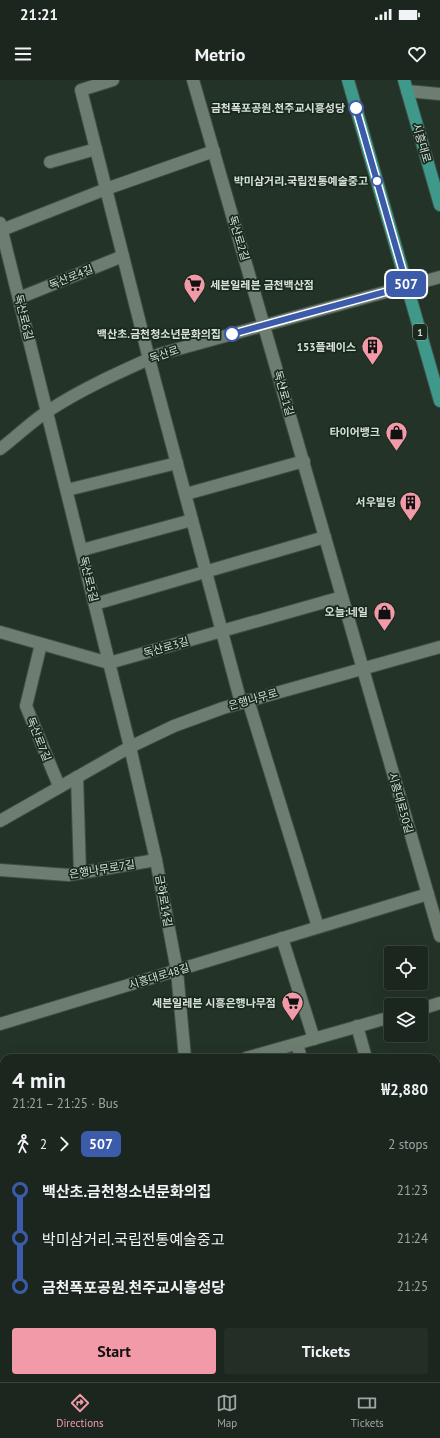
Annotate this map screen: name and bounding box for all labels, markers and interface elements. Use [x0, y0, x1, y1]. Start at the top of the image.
text: 21:21 [20, 5, 58, 24]
icon: menu [12, 43, 34, 65]
text: Metrio [195, 43, 245, 66]
icon: heart [406, 43, 428, 65]
marker: 금천폭포공원.천주교시흥성당 [348, 100, 364, 116]
place label: 금천폭포공원.천주교시흥성당 [211, 101, 345, 115]
street label: 시흥대로 [410, 122, 434, 164]
place label: 박미삼거리.국립전통예술중고 [234, 174, 368, 188]
marker: 박미삼거리.국립전통예술중고 [371, 175, 383, 187]
street label: 독산로2길 [226, 214, 252, 262]
street label: 독산로4길 [47, 262, 95, 292]
line badge: 507 [383, 271, 429, 297]
supermarket icon: 세븐일레븐 금천백산점 [182, 272, 208, 305]
text: 507 [394, 275, 418, 293]
place label: 세븐일레븐 금천백산점 [210, 278, 314, 292]
street label: 독산로6길 [12, 293, 36, 341]
road number: 1 [413, 324, 427, 340]
marker: 백산초.금천청소년문화의집 [224, 326, 240, 342]
place label: 백산초.금천청소년문화의집 [97, 327, 221, 341]
building icon: 153플레이스 [359, 334, 385, 367]
place label: 153플레이스 [297, 340, 356, 354]
street label: 독산로 [147, 342, 181, 366]
street label: 독산로1길 [271, 369, 297, 417]
shop icon: 타이어뱅크 [383, 419, 409, 452]
place label: 타이어뱅크 [329, 425, 380, 439]
building icon: 서우빌딩 [398, 489, 424, 522]
place label: 서우빌딩 [356, 495, 396, 509]
street label: 독산로5길 [77, 555, 101, 603]
shop icon: 오늘:네일 [371, 599, 397, 632]
place label: 오늘:네일 [325, 605, 368, 619]
street label: 독산로3길 [142, 634, 190, 660]
street label: 은행나무로 [227, 685, 279, 713]
street label: 독산로7길 [24, 715, 54, 763]
street label: 시흥대로50길 [386, 771, 416, 835]
street label: 은행나무로7길 [68, 857, 136, 881]
street label: 금하로14길 [153, 874, 175, 928]
map controls [384, 946, 428, 1042]
button: locate [384, 946, 428, 990]
street label: 시흥대로48길 [127, 960, 191, 992]
supermarket icon: 세븐일레븐 시흥은행나무점 [279, 990, 305, 1023]
place label: 세븐일레븐 시흥은행나무점 [152, 996, 276, 1010]
button: layers [384, 998, 428, 1042]
text: 4 min [12, 1066, 66, 1094]
text: ₩2,880 [381, 1080, 428, 1099]
text: 21:21 – 21:25 · Bus [12, 1095, 118, 1112]
icon: walk [12, 1133, 34, 1155]
icon: forward [53, 1133, 75, 1155]
text: 507 [89, 1135, 113, 1153]
text: 2 [40, 1136, 47, 1153]
text: 2 stops [388, 1136, 428, 1153]
text: 백산초.금천청소년문화의집 [42, 1182, 211, 1201]
text: 21:23 [397, 1182, 428, 1199]
text: 박미삼거리.국립전통예술중고 [42, 1230, 225, 1249]
text: 21:24 [397, 1230, 428, 1247]
text: 금천폭포공원.천주교시흥성당 [42, 1278, 225, 1297]
text: 21:25 [397, 1278, 428, 1295]
button: Start [12, 1328, 216, 1374]
button: Tickets [224, 1328, 428, 1374]
tab: Directions [56, 1392, 104, 1430]
tab: Map [216, 1392, 238, 1430]
tab: Tickets [351, 1392, 384, 1430]

